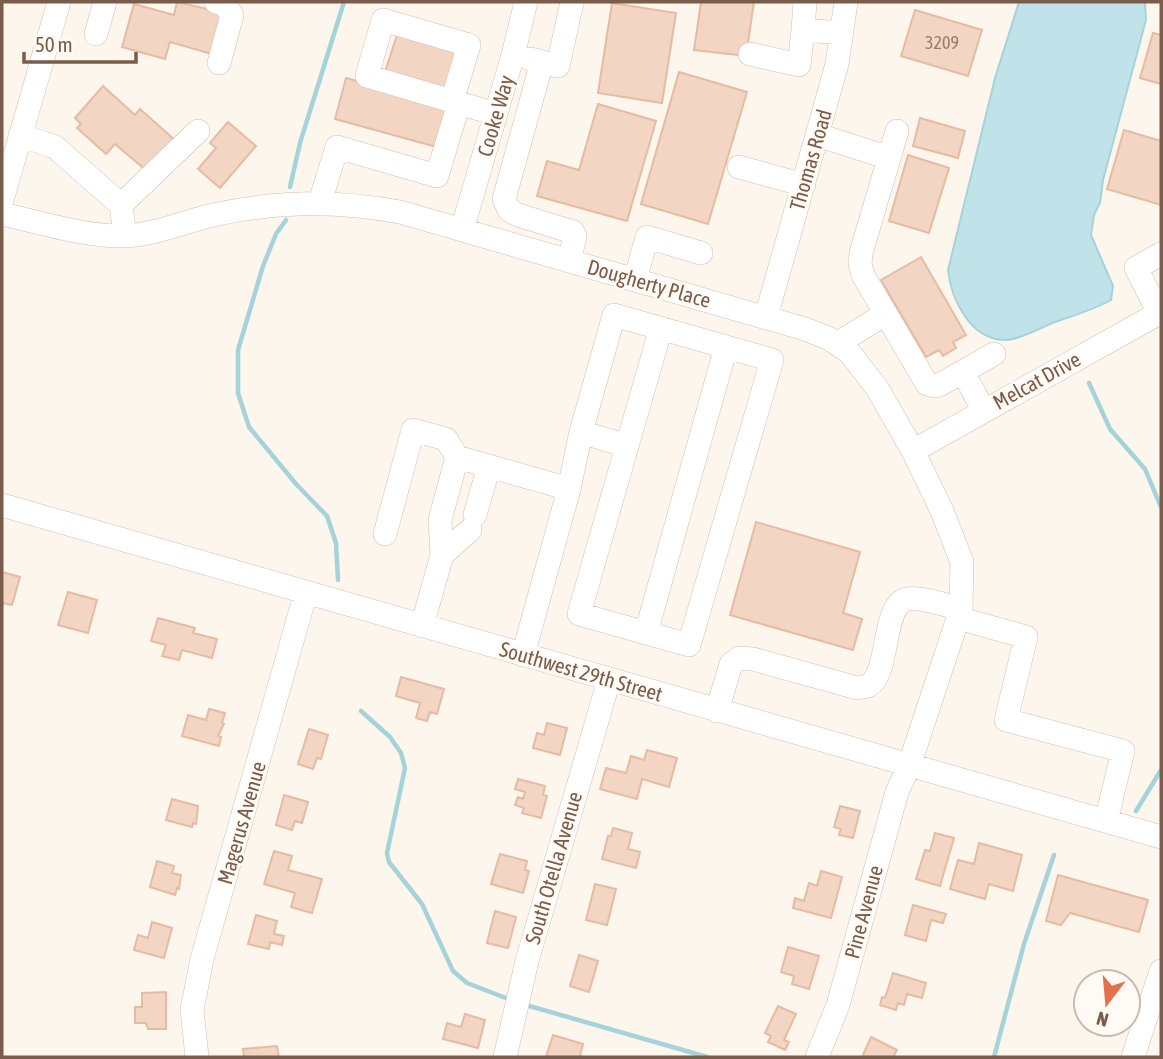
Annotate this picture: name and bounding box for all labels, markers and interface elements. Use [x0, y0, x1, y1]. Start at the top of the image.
scale bar [24, 21, 136, 65]
text: 50 m [35, 32, 73, 56]
house number: 3209 [925, 32, 959, 53]
street label: Cooke Way [472, 72, 518, 159]
street label: Thomas Road [784, 106, 836, 213]
street label: Dougherty Place [585, 254, 714, 312]
street label: Melcat Drive [989, 346, 1084, 414]
street label: Southwest 29th Street [497, 636, 665, 706]
street label: Magerus Avenue [212, 758, 270, 887]
street label: South Otella Avenue [520, 789, 586, 947]
street label: Pine Avenue [839, 863, 887, 961]
north arrow [1072, 968, 1142, 1038]
text: N [1094, 1007, 1111, 1031]

